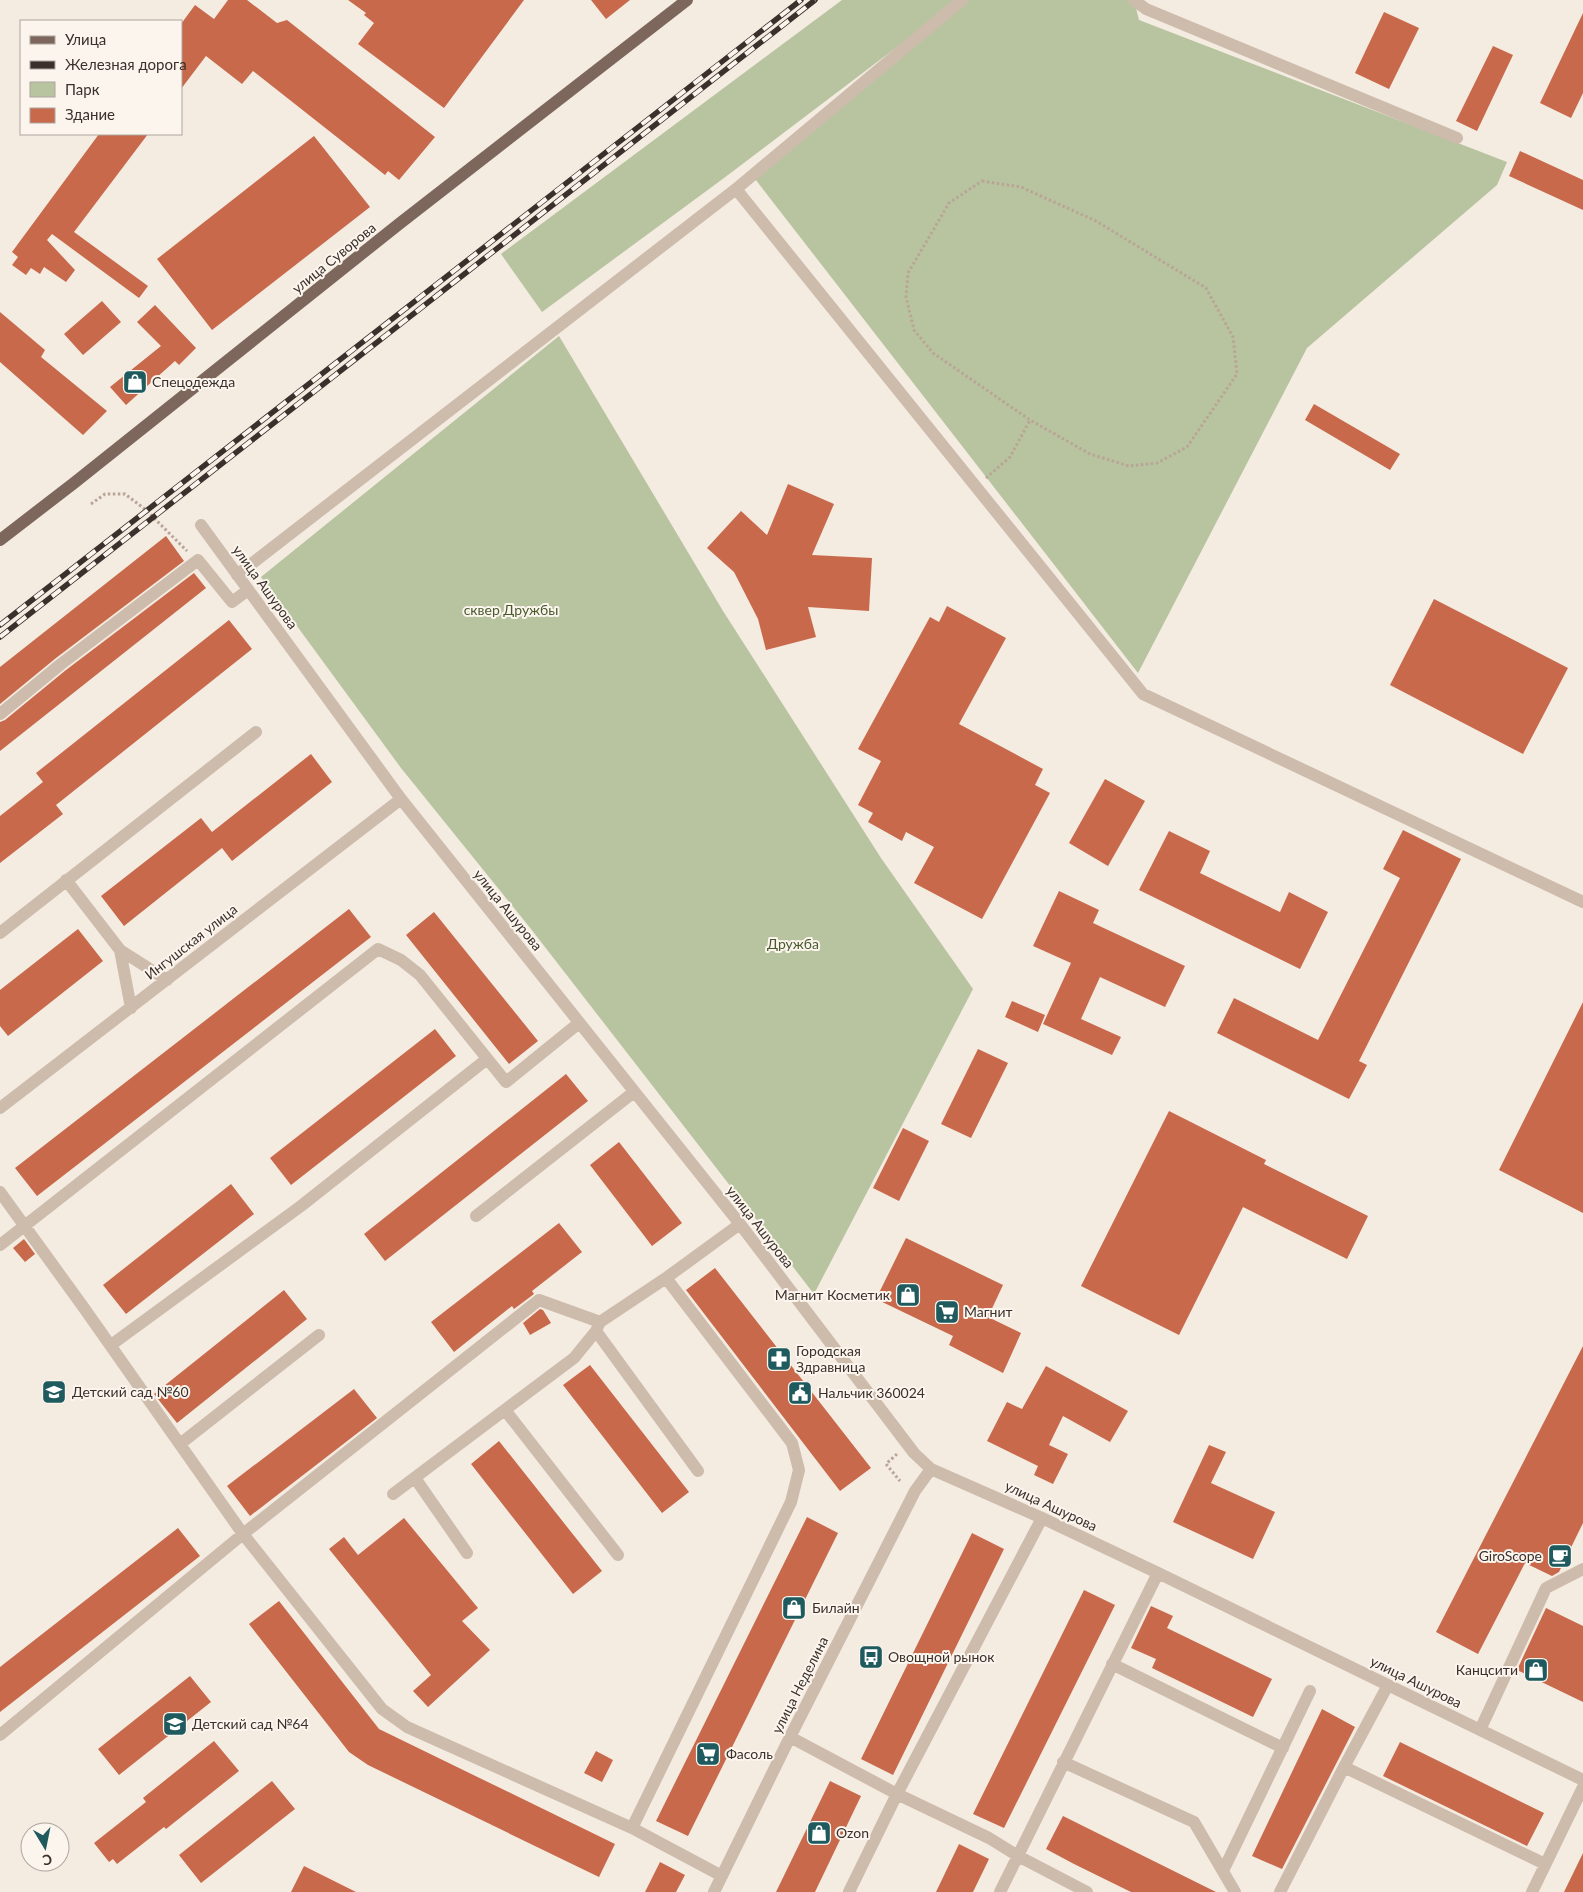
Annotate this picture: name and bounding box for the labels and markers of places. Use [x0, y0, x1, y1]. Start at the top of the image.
shop icon: Спецодежда [122, 369, 148, 395]
place label: Спецодежда [152, 373, 235, 390]
shop icon: Магнит Косметик [895, 1282, 921, 1308]
place label: Магнит Косметик [775, 1286, 891, 1303]
supermarket icon: Магнит [934, 1299, 960, 1325]
place label: Магнит [964, 1303, 1013, 1320]
place label: Городская Здравница [796, 1342, 865, 1375]
pharmacy icon: Городская Здравница [766, 1346, 792, 1372]
school or university icon: Детский сад №60 [41, 1379, 67, 1405]
public building icon: Нальчик 360024 [787, 1380, 813, 1406]
place label: Детский сад №60 [72, 1383, 189, 1400]
place label: Нальчик 360024 [818, 1384, 925, 1401]
cafe icon: GiroScope [1547, 1543, 1573, 1569]
place label: GiroScope [1479, 1547, 1542, 1564]
shop icon: Билайн [781, 1595, 807, 1621]
place label: Билайн [812, 1599, 860, 1616]
bus stop icon: Овощной рынок [858, 1644, 884, 1670]
place label: Овощной рынок [888, 1648, 995, 1665]
shop icon: Канцсити [1523, 1657, 1549, 1683]
place label: Канцсити [1456, 1661, 1518, 1678]
school or university icon: Детский сад №64 [162, 1711, 188, 1737]
place label: Детский сад №64 [192, 1715, 309, 1732]
supermarket icon: Фасоль [695, 1741, 721, 1767]
place label: Фасоль [726, 1745, 773, 1762]
shop icon: Ozon [806, 1820, 832, 1846]
place label: Ozon [836, 1824, 869, 1841]

